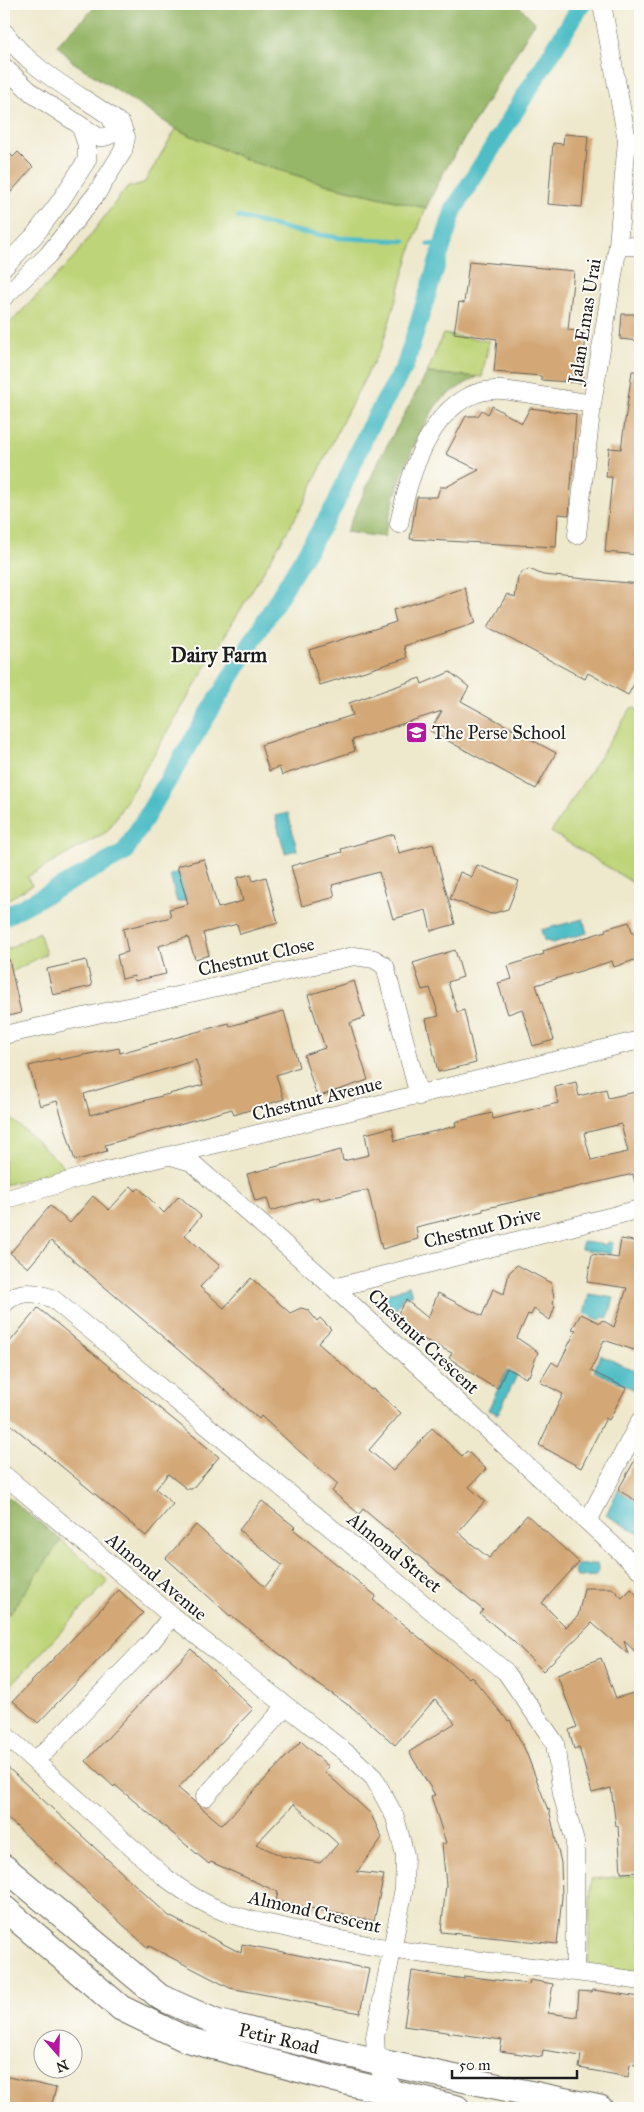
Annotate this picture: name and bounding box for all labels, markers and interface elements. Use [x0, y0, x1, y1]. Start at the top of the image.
street label: Jalan Emas Urai [563, 257, 607, 387]
district label: Dairy Farm [171, 643, 267, 668]
school or university icon: The Perse School [404, 720, 428, 744]
place label: The Perse School [432, 721, 567, 744]
street label: Chestnut Close [196, 932, 317, 981]
street label: Chestnut Avenue [250, 1071, 385, 1126]
street label: Chestnut Drive [421, 1202, 543, 1253]
street label: Chestnut Crescent [363, 1284, 484, 1399]
street label: Almond Street [342, 1507, 447, 1598]
street label: Almond Avenue [101, 1527, 212, 1625]
street label: Almond Crescent [246, 1885, 384, 1938]
street label: Petir Road [236, 2018, 322, 2059]
north arrow [32, 2030, 82, 2080]
scale bar [452, 2047, 576, 2079]
text: N [54, 2056, 71, 2076]
text: 50 m [459, 2056, 491, 2074]

